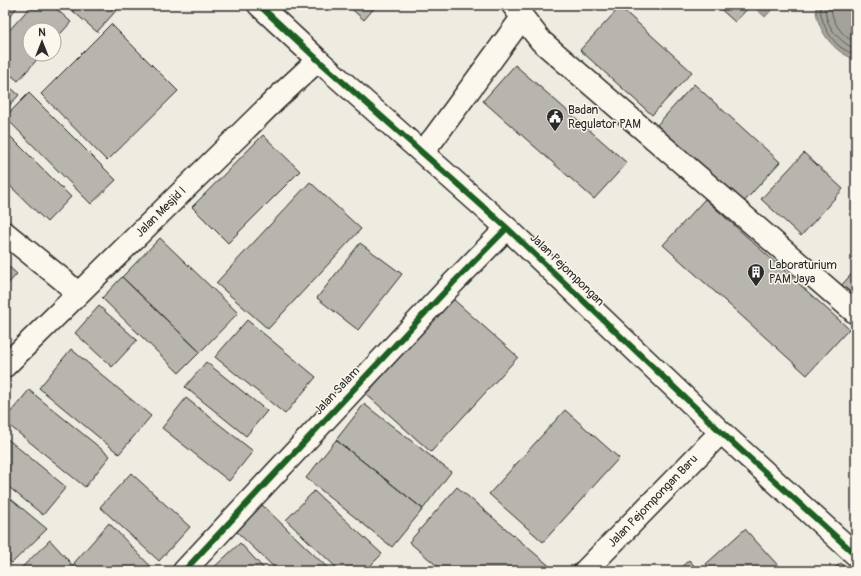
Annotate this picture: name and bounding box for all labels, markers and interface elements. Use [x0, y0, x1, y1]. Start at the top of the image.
north arrow [22, 22, 62, 62]
text: N [38, 26, 46, 39]
place label: Badan Regulator PAM [568, 103, 641, 132]
public building icon: Badan Regulator PAM [545, 107, 565, 132]
street label: Jalan Mesjid I [133, 184, 189, 240]
street label: Jalan Pejompongan [527, 231, 607, 309]
place label: Laboraturium PAM Jaya [769, 258, 837, 287]
building icon: Laboraturium PAM Jaya [746, 262, 766, 287]
street label: Jalan Salam [311, 364, 363, 418]
street label: Jalan Pejompongan Baru [605, 452, 701, 550]

